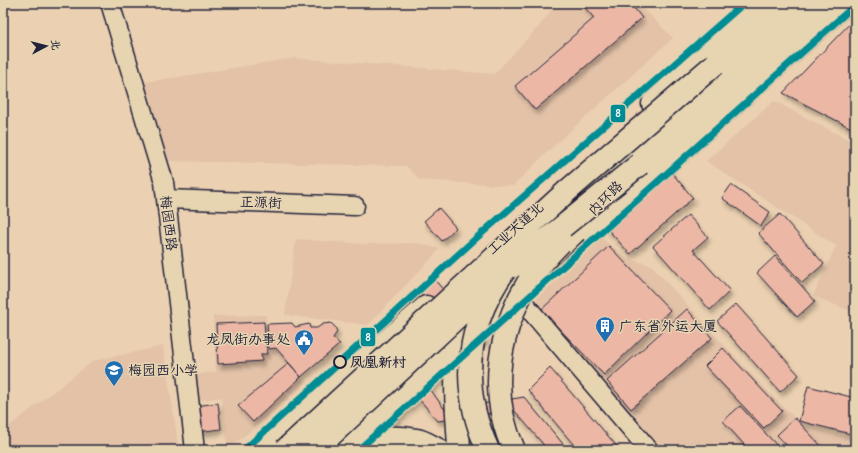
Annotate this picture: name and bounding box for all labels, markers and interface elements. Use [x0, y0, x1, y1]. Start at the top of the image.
north arrow [26, 26, 66, 66]
text: 北 [48, 39, 63, 51]
line badge: 8 [610, 104, 626, 123]
text: 8 [615, 107, 621, 120]
street label: 内环路 [584, 177, 626, 219]
street label: 正源街 [240, 193, 282, 212]
street label: 梅园西路 [157, 194, 180, 252]
street label: 工业大道北 [484, 199, 547, 258]
building icon: 广东省外运大厦 [594, 315, 616, 343]
place label: 广东省外运大厦 [619, 318, 717, 335]
line badge: 8 [360, 327, 376, 347]
public building icon: 龙凤街办事处 [293, 328, 315, 356]
place label: 龙凤街办事处 [206, 331, 290, 348]
text: 8 [365, 331, 371, 344]
place label: 凤凰新村 [350, 354, 406, 371]
marker: 凤凰新村 [333, 355, 347, 369]
school or university icon: 梅园西小学 [103, 359, 125, 387]
place label: 梅园西小学 [128, 362, 198, 379]

